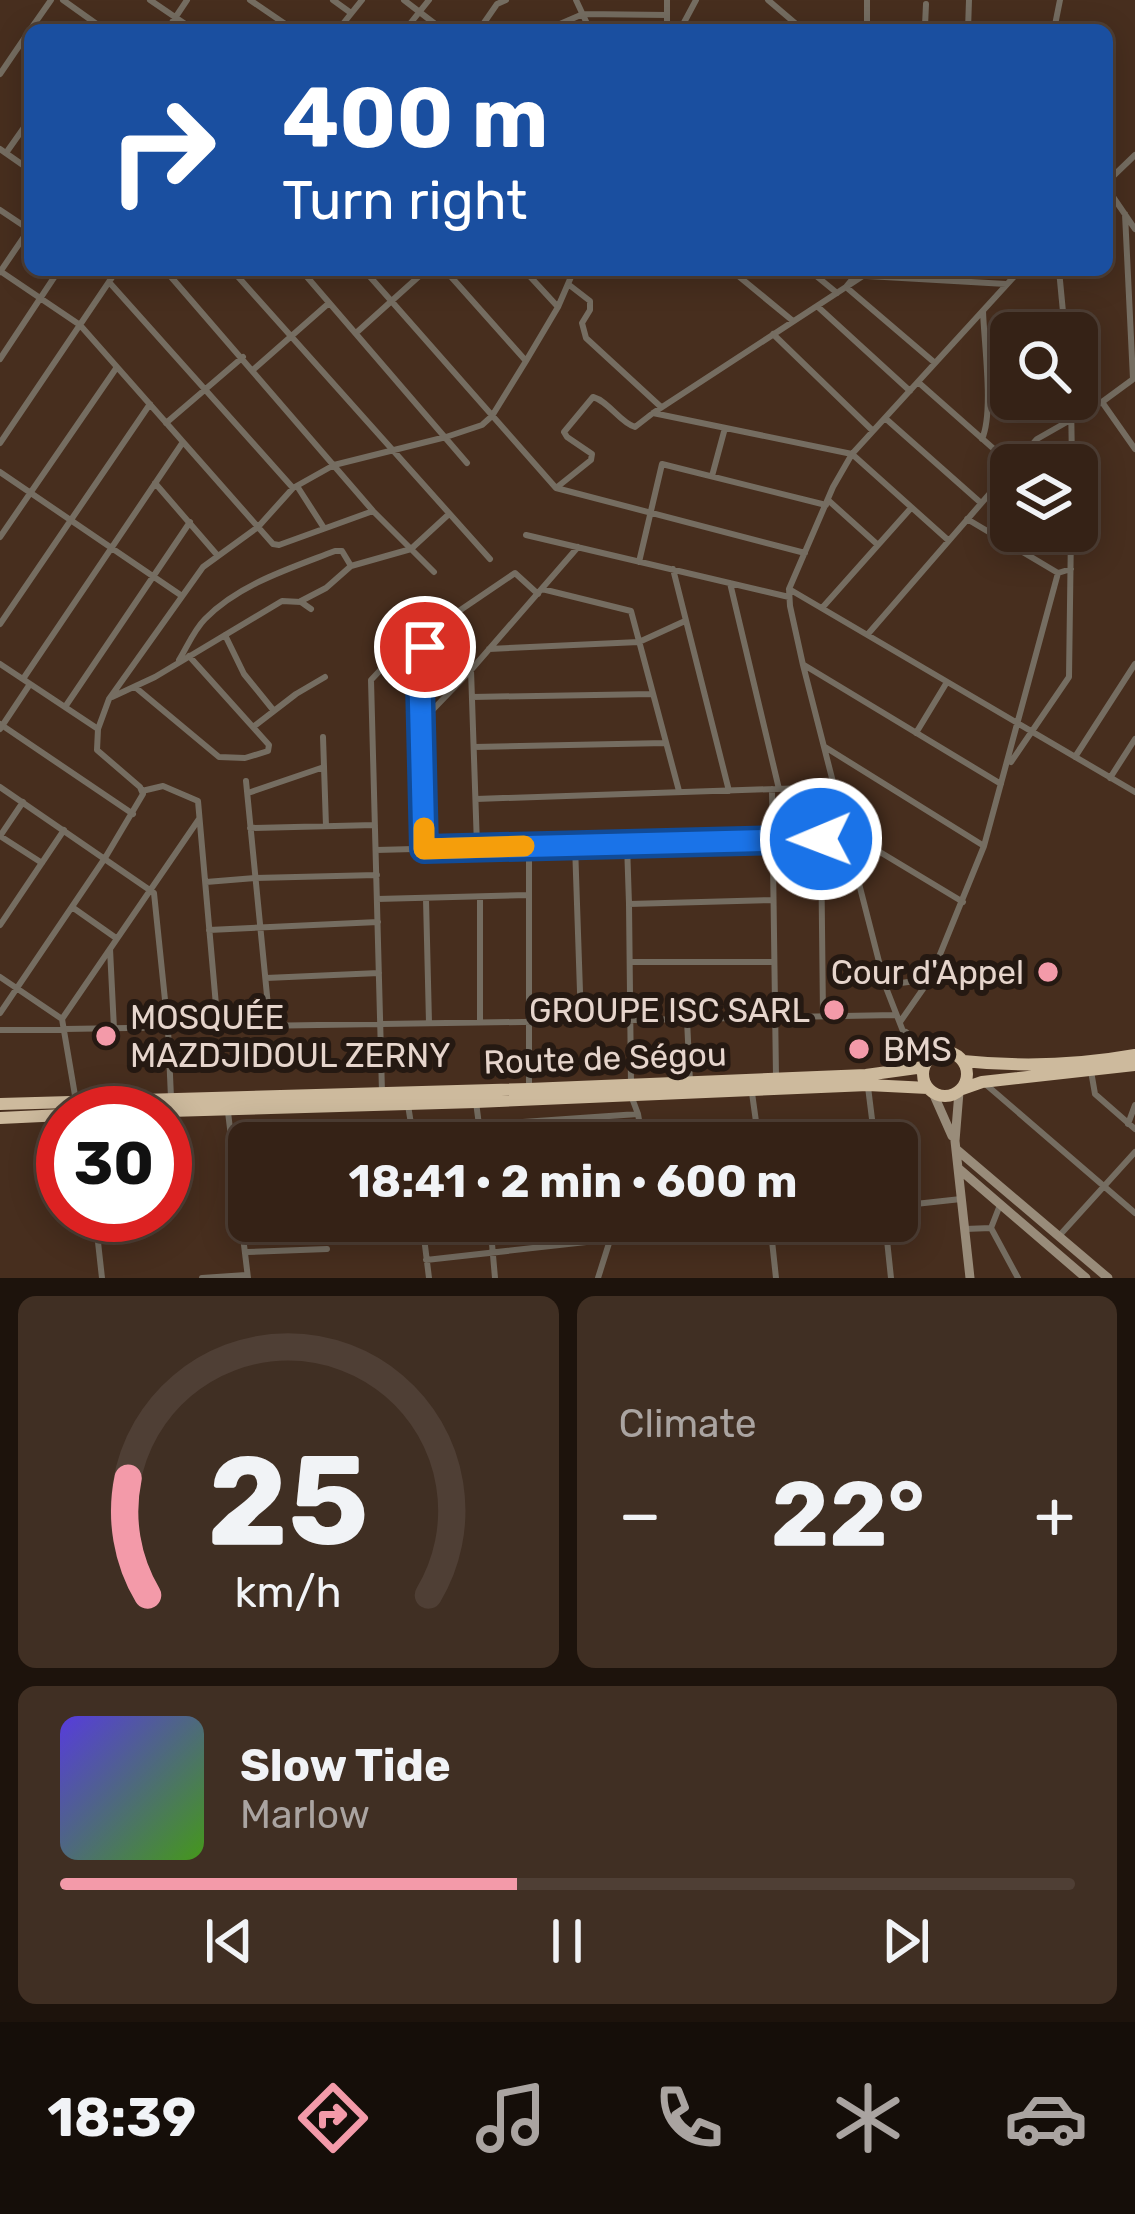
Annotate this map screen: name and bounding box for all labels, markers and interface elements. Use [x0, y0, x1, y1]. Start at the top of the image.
text: 400 m [282, 68, 548, 168]
icon: right [84, 72, 240, 228]
text: Turn right [282, 169, 527, 233]
map controls [990, 312, 1098, 552]
button: search [990, 312, 1098, 420]
button: layers [990, 444, 1098, 552]
pin [374, 596, 476, 698]
icon: arrive [392, 614, 458, 680]
position arrow [758, 776, 884, 902]
place label: Cour d'Appel [831, 953, 1024, 992]
marker: Cour d'Appel [1035, 959, 1061, 985]
place label: GROUPE ISC SARL [529, 991, 810, 1030]
marker: GROUPE ISC SARL [821, 997, 847, 1023]
place label: MOSQUÉE MAZDJIDOUL ZERNY [130, 998, 451, 1075]
marker: MOSQUÉE MAZDJIDOUL ZERNY [93, 1023, 119, 1049]
place label: BMS [883, 1030, 952, 1069]
street label: Route de Ségou [483, 1034, 727, 1082]
marker: BMS [846, 1036, 872, 1062]
speed limit sign: 30 [36, 1086, 192, 1242]
text: 18:41 · 2 min · 600 m [348, 1155, 798, 1208]
text: Climate [619, 1401, 757, 1447]
text: 25 [207, 1427, 369, 1575]
text: 22° [771, 1461, 925, 1568]
text: − [619, 1475, 661, 1554]
text: + [1034, 1475, 1075, 1554]
text: km/h [235, 1567, 342, 1618]
text: Slow Tide [240, 1739, 451, 1792]
text: Marlow [240, 1792, 370, 1838]
icon: previous [196, 1908, 262, 1974]
icon: pause [534, 1908, 600, 1974]
icon: next [873, 1908, 939, 1974]
icon: directions [291, 2076, 375, 2160]
icon: music [469, 2076, 553, 2160]
icon: phone [647, 2076, 731, 2160]
icon: climate [826, 2076, 910, 2160]
icon: car [1004, 2076, 1088, 2160]
text: 18:39 [47, 2086, 197, 2150]

